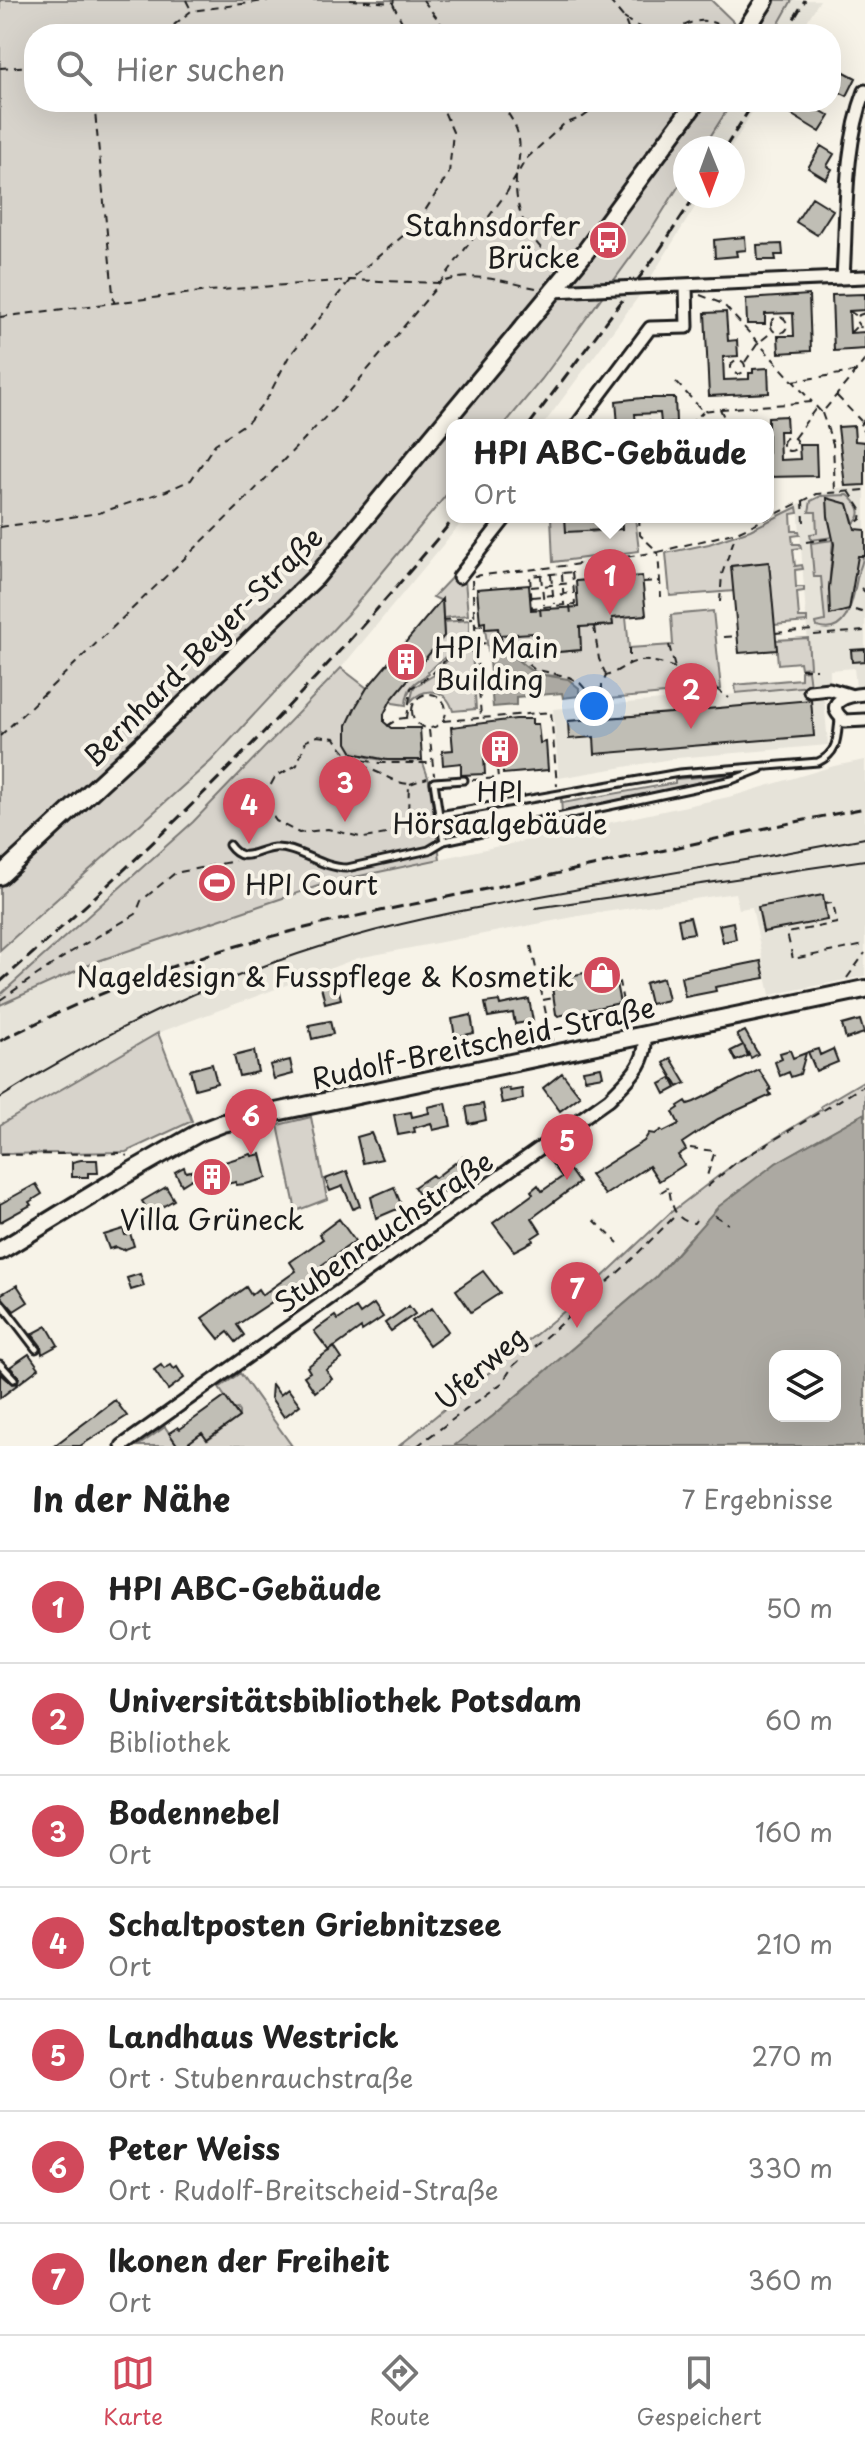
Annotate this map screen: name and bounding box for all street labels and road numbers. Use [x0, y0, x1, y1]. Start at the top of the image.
street label: Bernhard-Beyer-Straße [72, 516, 332, 776]
street label: Rudolf-Breitscheid-Straße [307, 985, 659, 1099]
street label: Stubenrauchstraße [265, 1139, 501, 1323]
street label: Uferweg [424, 1315, 536, 1419]

